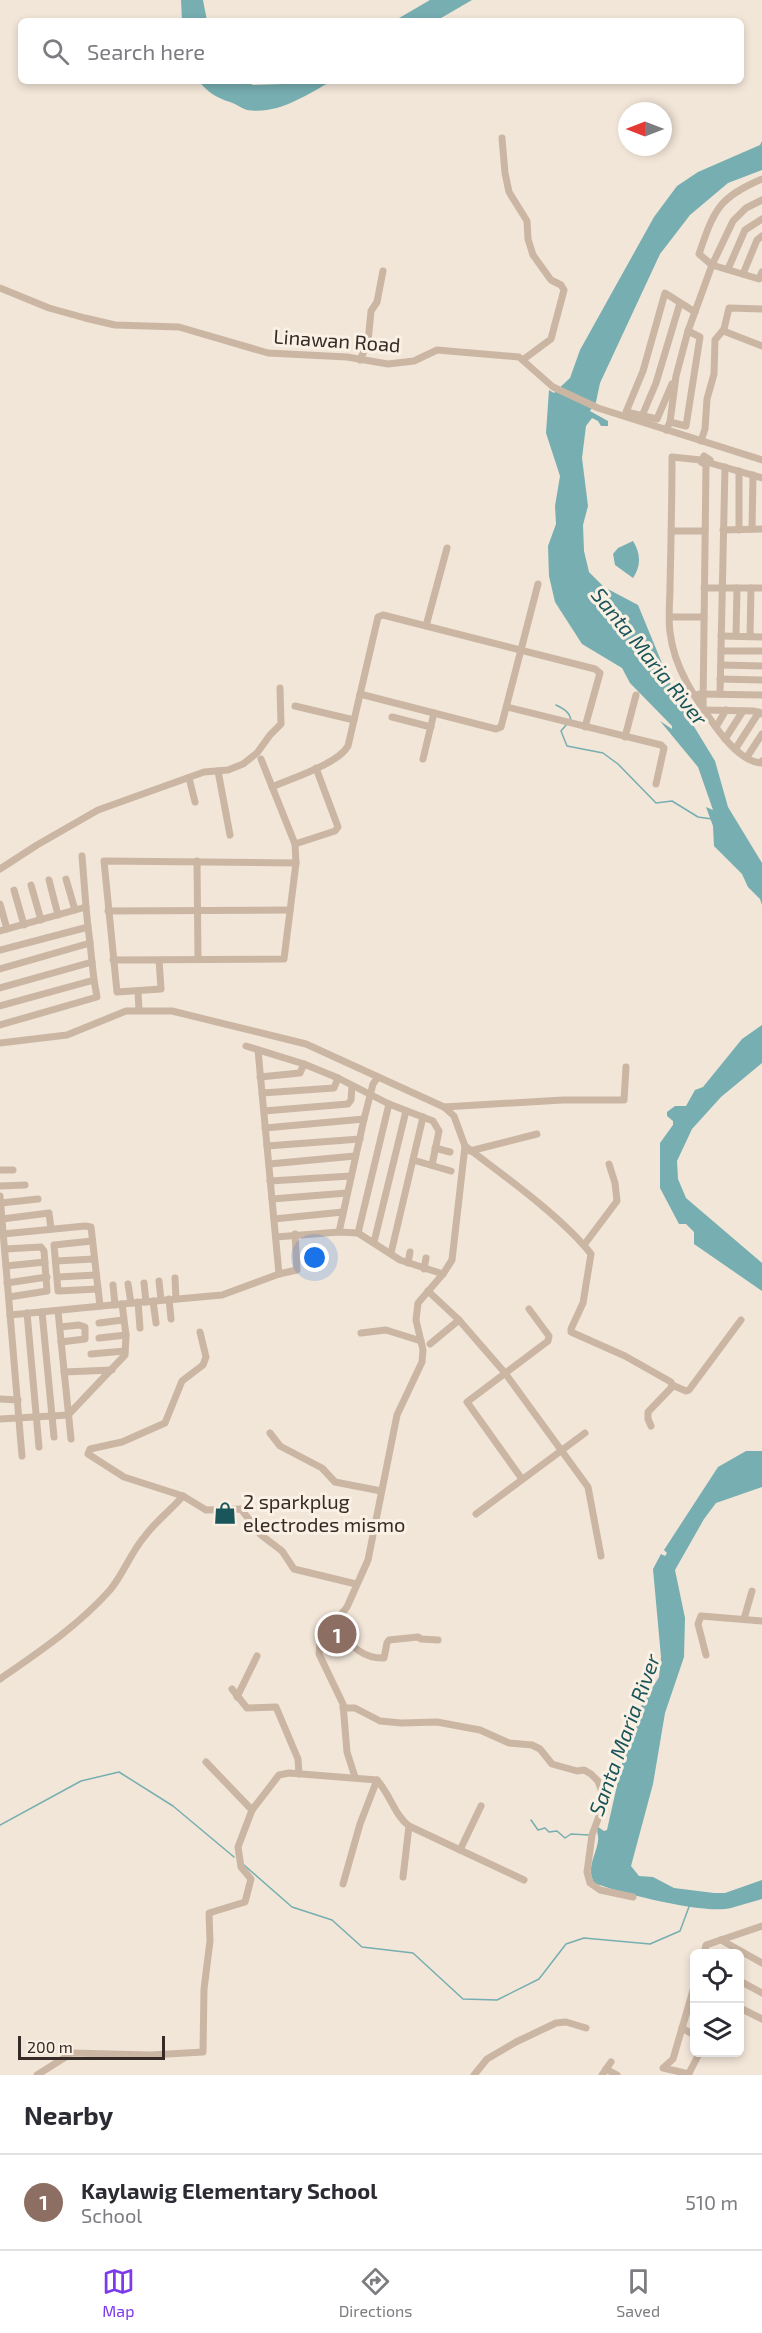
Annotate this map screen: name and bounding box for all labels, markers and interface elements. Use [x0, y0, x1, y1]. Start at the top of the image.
search box [18, 18, 744, 84]
icon: search [39, 35, 72, 68]
text: Search here [87, 38, 205, 64]
north arrow [618, 102, 672, 156]
street label: Linawan Road [273, 324, 401, 356]
water label: Santa Maria River [587, 582, 714, 731]
your location [300, 1243, 329, 1272]
place label: 2 sparkplug electrodes mismo [243, 1489, 405, 1536]
shop icon: 2 sparkplug electrodes mismo [212, 1500, 238, 1526]
pin: 1 [318, 1612, 356, 1656]
water label: Santa Maria River [583, 1650, 665, 1819]
map controls [690, 1949, 744, 2057]
button: locate [690, 1949, 744, 2003]
button: layers [690, 2003, 744, 2057]
scale bar [18, 2033, 165, 2060]
text: 200 m [27, 2037, 73, 2056]
text: Nearby [24, 2099, 113, 2130]
text: Kaylawig Elementary School [81, 2177, 377, 2203]
text: 1 [39, 2190, 48, 2214]
text: 510 m [685, 2190, 738, 2214]
text: School [81, 2203, 142, 2227]
tab: Map [102, 2265, 135, 2320]
tab: Directions [339, 2265, 412, 2320]
tab: Saved [616, 2265, 660, 2320]

